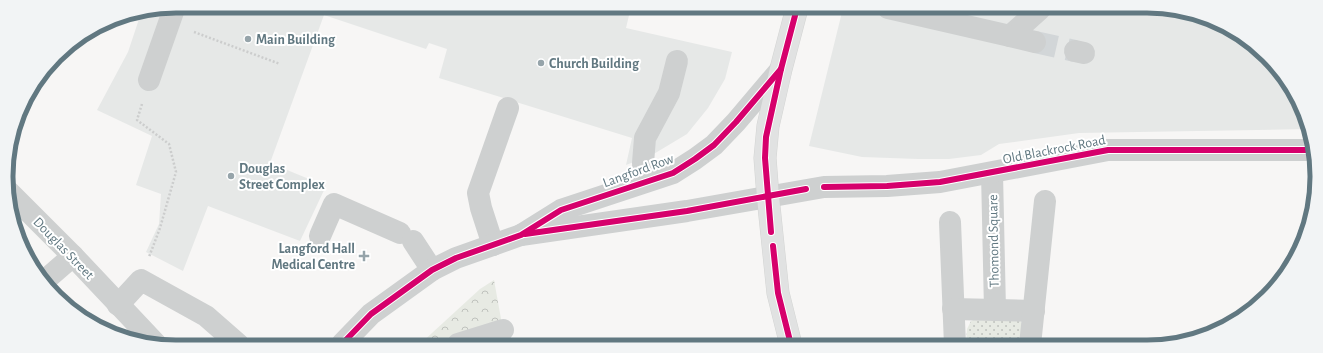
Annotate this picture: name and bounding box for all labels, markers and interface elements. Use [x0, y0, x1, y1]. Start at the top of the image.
place label: Main Building [256, 33, 336, 47]
marker: Main Building [243, 34, 253, 44]
place label: Church Building [549, 57, 640, 71]
marker: Church Building [536, 58, 546, 68]
street label: Old Blackrock Road [1002, 133, 1107, 167]
street label: Langford Row [601, 151, 676, 190]
place label: Douglas Street Complex [239, 162, 325, 192]
marker: Douglas Street Complex [226, 171, 236, 181]
street label: Thomond Square [986, 194, 1002, 288]
street label: Douglas Street [30, 215, 97, 283]
place label: Langford Hall Medical Centre [271, 242, 355, 272]
marker: Langford Hall Medical Centre [358, 250, 370, 262]

